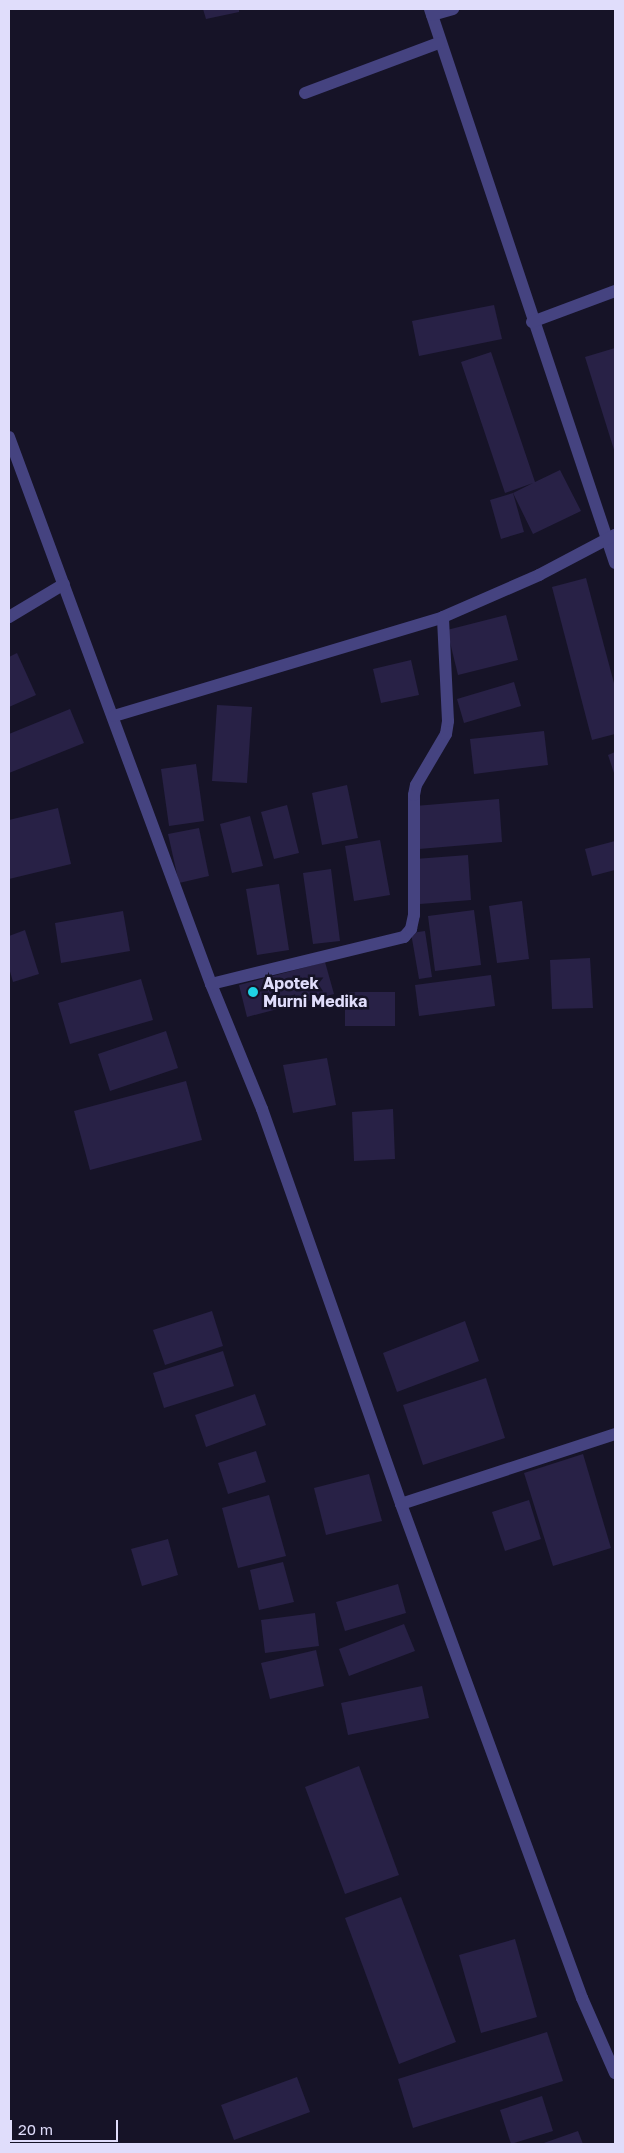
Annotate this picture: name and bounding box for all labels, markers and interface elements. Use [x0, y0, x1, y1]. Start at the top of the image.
place label: Apotek Murni Medika [263, 973, 367, 1011]
marker: Apotek Murni Medika [247, 986, 259, 998]
scale bar [12, 2110, 120, 2142]
text: 20 m [18, 2120, 53, 2138]

